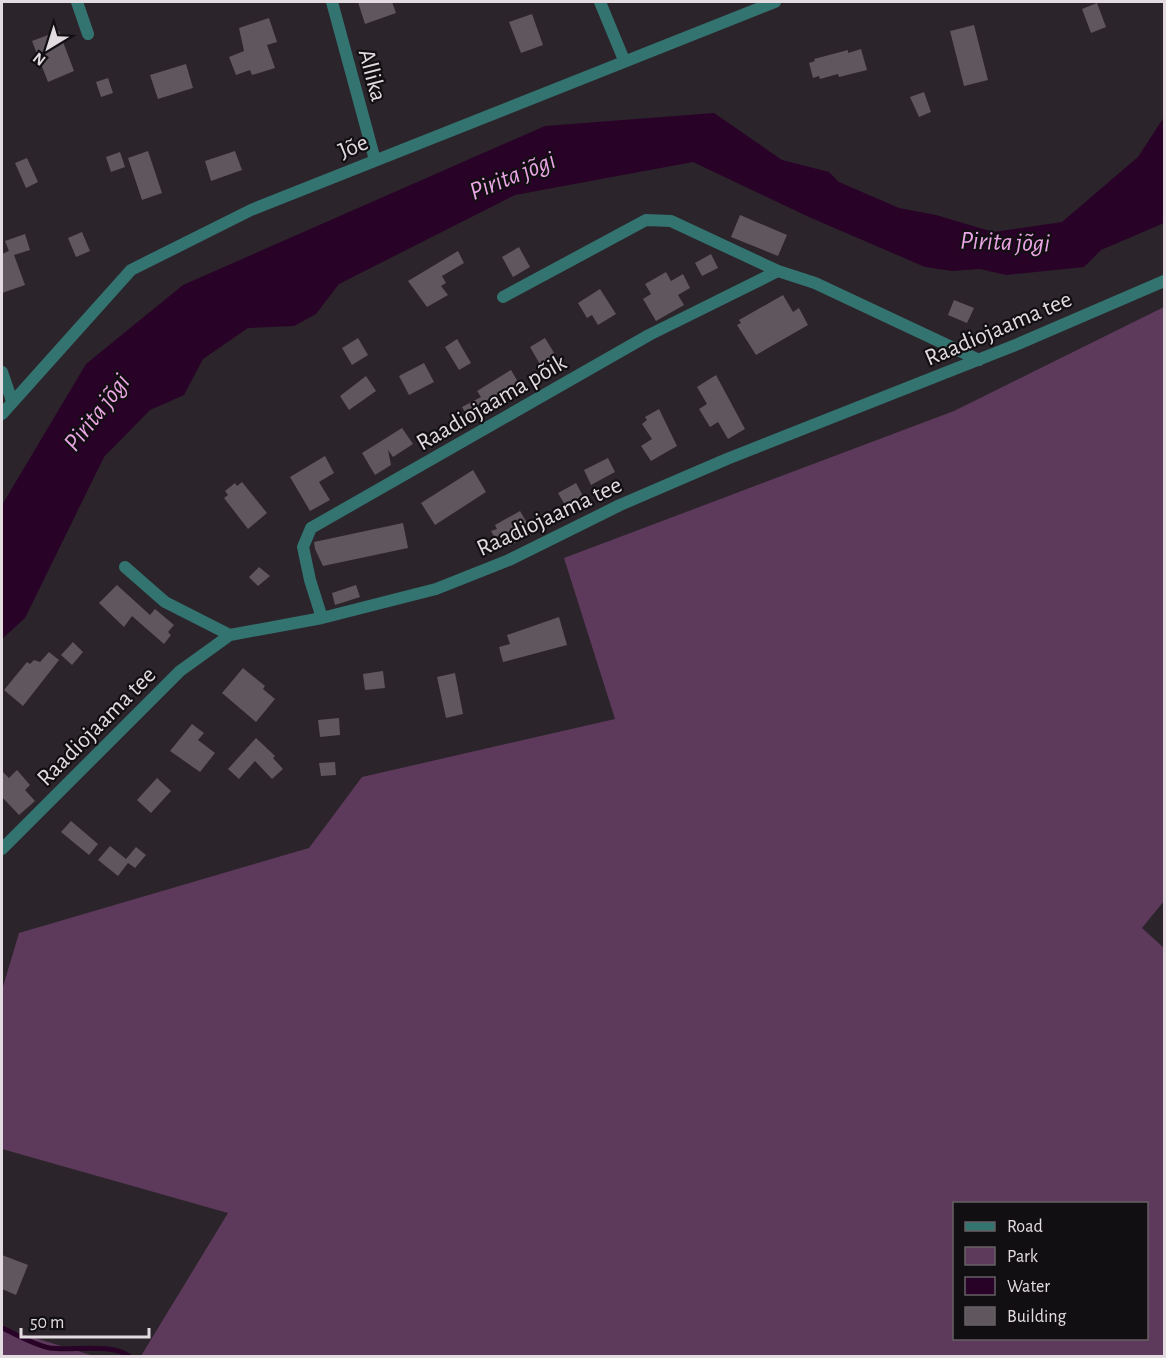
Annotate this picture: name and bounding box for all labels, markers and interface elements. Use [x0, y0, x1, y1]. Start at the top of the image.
north arrow [18, 18, 78, 78]
street label: Allika [354, 47, 390, 104]
text: N [30, 49, 49, 69]
street label: Jõe [335, 130, 372, 164]
water label: Pirita jõgi [466, 147, 559, 205]
water label: Pirita jõgi [959, 227, 1051, 257]
street label: Raadiojaama tee [921, 287, 1075, 371]
street label: Raadiojaama põik [413, 350, 570, 455]
water label: Pirita jõgi [59, 369, 135, 456]
street label: Raadiojaama tee [473, 473, 626, 561]
street label: Raadiojaama tee [33, 663, 161, 791]
legend [953, 1202, 1148, 1340]
text: Road [1007, 1218, 1043, 1236]
text: Park [1007, 1248, 1039, 1266]
text: Water [1007, 1278, 1050, 1296]
scale bar [21, 1301, 148, 1339]
text: Building [1007, 1308, 1067, 1326]
text: 50 m [30, 1314, 64, 1332]

